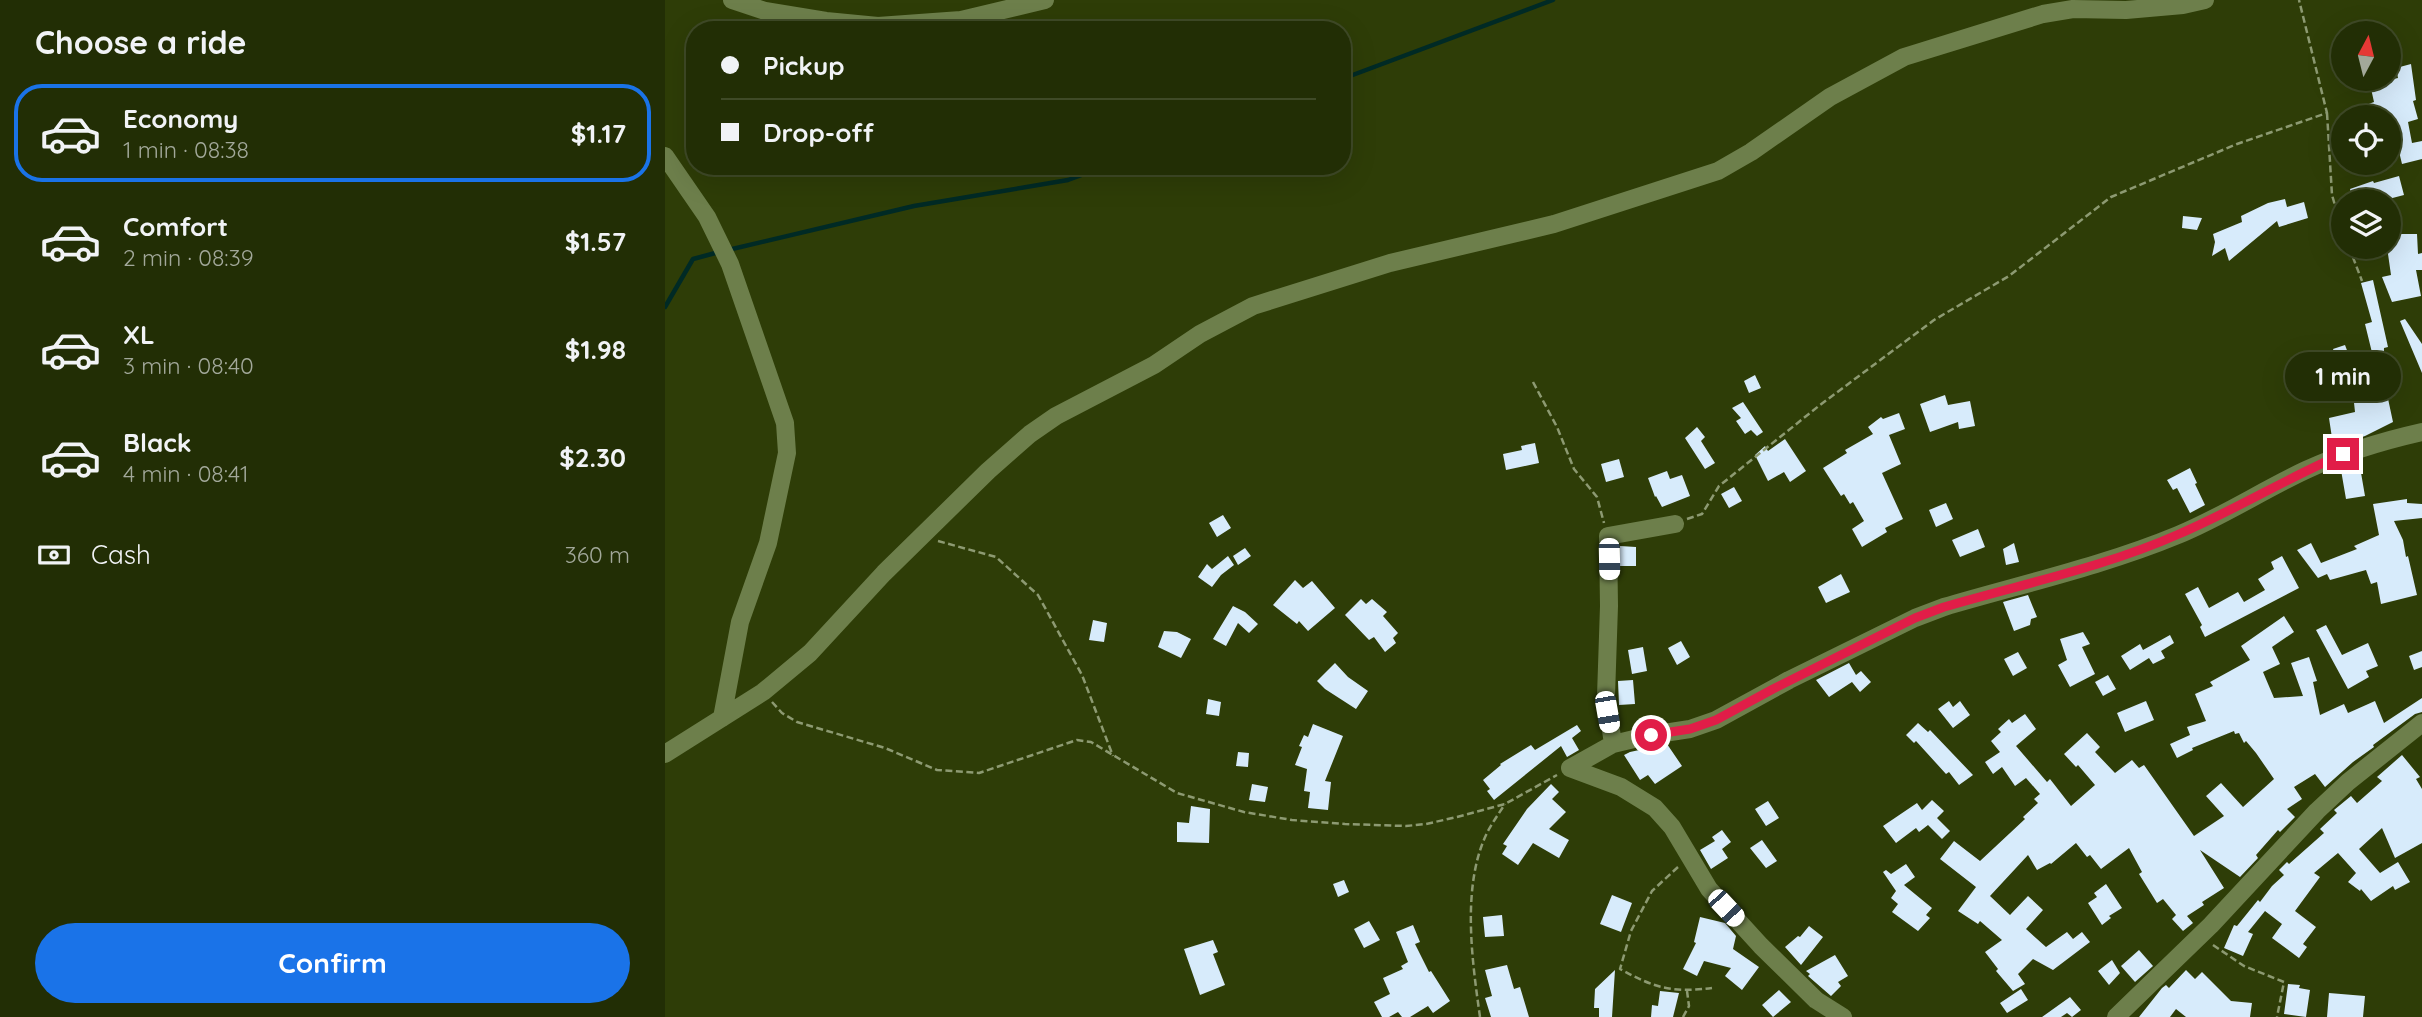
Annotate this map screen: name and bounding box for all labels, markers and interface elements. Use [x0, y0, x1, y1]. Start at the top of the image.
north arrow [2331, 21, 2401, 91]
map controls [2331, 21, 2401, 259]
text: Choose a ride [35, 22, 247, 62]
text: Pickup [763, 49, 845, 82]
icon: car [39, 102, 102, 165]
text: Economy [123, 102, 238, 135]
button: locate [2331, 105, 2401, 175]
text: Drop-off [763, 116, 874, 149]
text: $1.17 [571, 117, 626, 150]
text: 1 min · 08:38 [123, 135, 249, 164]
button: layers [2331, 189, 2401, 259]
icon: car [39, 210, 102, 273]
text: Comfort [123, 210, 228, 243]
text: $1.57 [565, 225, 626, 258]
text: 2 min · 08:39 [123, 243, 254, 272]
icon: car [39, 318, 102, 381]
text: XL [123, 318, 155, 351]
text: $1.98 [565, 333, 626, 366]
text: 3 min · 08:40 [123, 351, 254, 380]
callout: 1 min [2285, 352, 2401, 402]
text: 1 min [2315, 362, 2371, 391]
icon: car [39, 426, 102, 489]
text: Black [123, 426, 192, 459]
route end [2327, 438, 2359, 470]
text: $2.30 [559, 441, 626, 474]
text: 4 min · 08:41 [123, 459, 249, 488]
icon: cash [35, 536, 73, 574]
text: Cash [91, 538, 151, 571]
car [1599, 538, 1620, 580]
text: 360 m [565, 540, 630, 569]
car [1594, 689, 1621, 735]
route start [1635, 719, 1667, 751]
car [1704, 885, 1749, 931]
button: Confirm [35, 923, 630, 1003]

